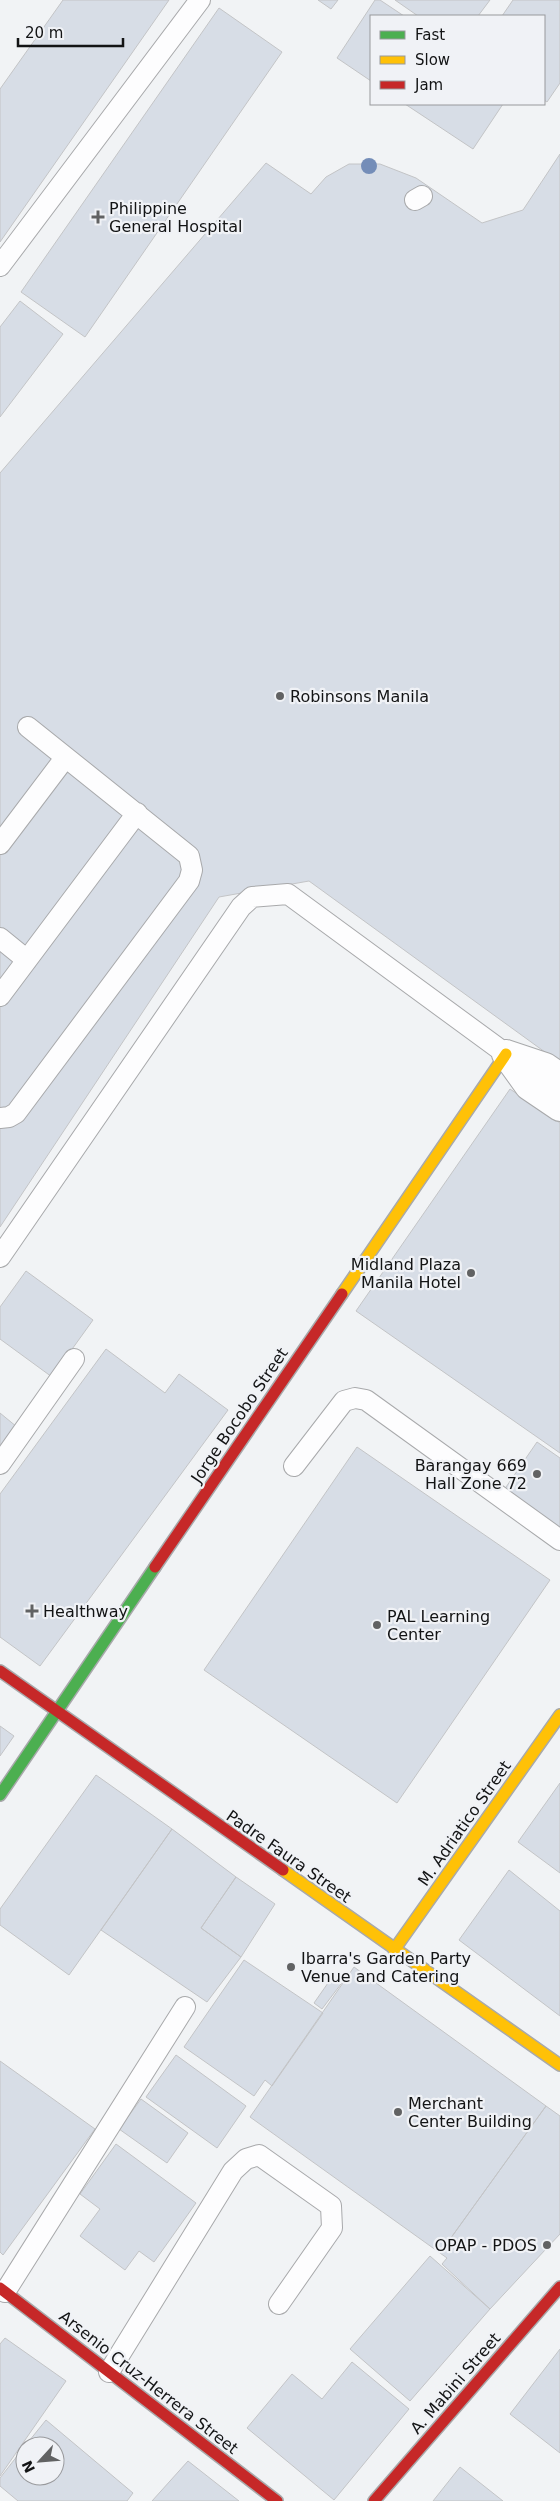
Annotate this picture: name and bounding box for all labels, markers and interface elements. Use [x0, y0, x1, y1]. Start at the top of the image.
scale bar [18, 15, 122, 47]
legend [370, 15, 545, 105]
text: 20 m [25, 24, 63, 42]
text: Fast [415, 26, 445, 44]
text: Slow [415, 51, 450, 69]
text: Jam [414, 76, 443, 94]
place label: Philippine General Hospital [109, 199, 242, 236]
marker: Philippine General Hospital [91, 210, 105, 224]
place label: Robinsons Manila [290, 687, 429, 706]
marker: Robinsons Manila [274, 690, 286, 702]
place label: Midland Plaza Manila Hotel [351, 1255, 461, 1292]
marker: Midland Plaza Manila Hotel [465, 1267, 477, 1279]
street label: Jorge Bocobo Street [187, 1344, 292, 1487]
place label: Barangay 669 Hall Zone 72 [415, 1456, 527, 1493]
marker: Barangay 669 Hall Zone 72 [531, 1468, 543, 1480]
place label: Healthway [43, 1602, 128, 1621]
marker: Healthway [25, 1604, 39, 1618]
place label: PAL Learning Center [387, 1607, 490, 1644]
marker: PAL Learning Center [371, 1619, 383, 1631]
street label: M. Adriatico Street [414, 1757, 515, 1890]
street label: Padre Faura Street [223, 1806, 355, 1907]
place label: Ibarra's Garden Party Venue and Catering [301, 1949, 471, 1986]
marker: Ibarra's Garden Party Venue and Catering [285, 1961, 297, 1973]
place label: Merchant Center Building [408, 2094, 532, 2131]
marker: Merchant Center Building [392, 2106, 404, 2118]
place label: OPAP - PDOS [435, 2236, 537, 2255]
marker: OPAP - PDOS [541, 2239, 553, 2251]
street label: Arsenio Cruz-Herrera Street [56, 2307, 242, 2458]
street label: A. Mabini Street [406, 2329, 504, 2438]
north arrow [15, 2436, 65, 2486]
text: N [19, 2458, 38, 2475]

